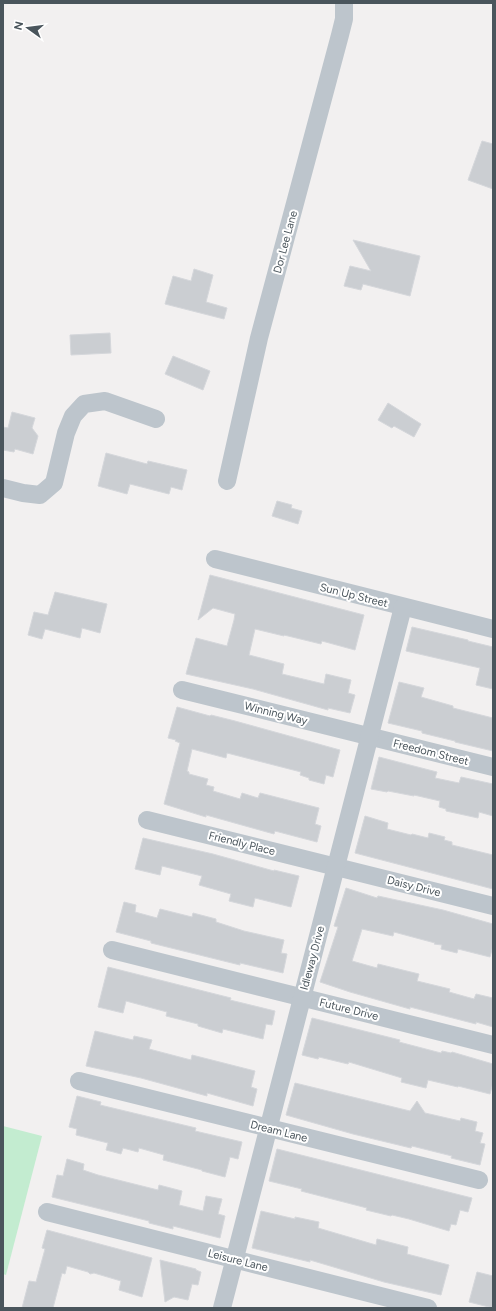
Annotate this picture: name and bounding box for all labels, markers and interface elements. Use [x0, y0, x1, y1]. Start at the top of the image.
north arrow [8, 8, 48, 48]
text: N [11, 20, 26, 31]
street label: Dor Lee Lane [271, 209, 300, 275]
street label: Sun Up Street [319, 581, 389, 610]
street label: Winning Way [243, 699, 309, 728]
street label: Freedom Street [392, 737, 470, 768]
street label: Friendly Place [207, 829, 276, 858]
street label: Daisy Drive [386, 874, 442, 899]
street label: Idleway Drive [298, 925, 327, 992]
street label: Future Drive [318, 996, 380, 1023]
street label: Dream Lane [249, 1118, 309, 1145]
street label: Leisure Lane [206, 1247, 269, 1274]

